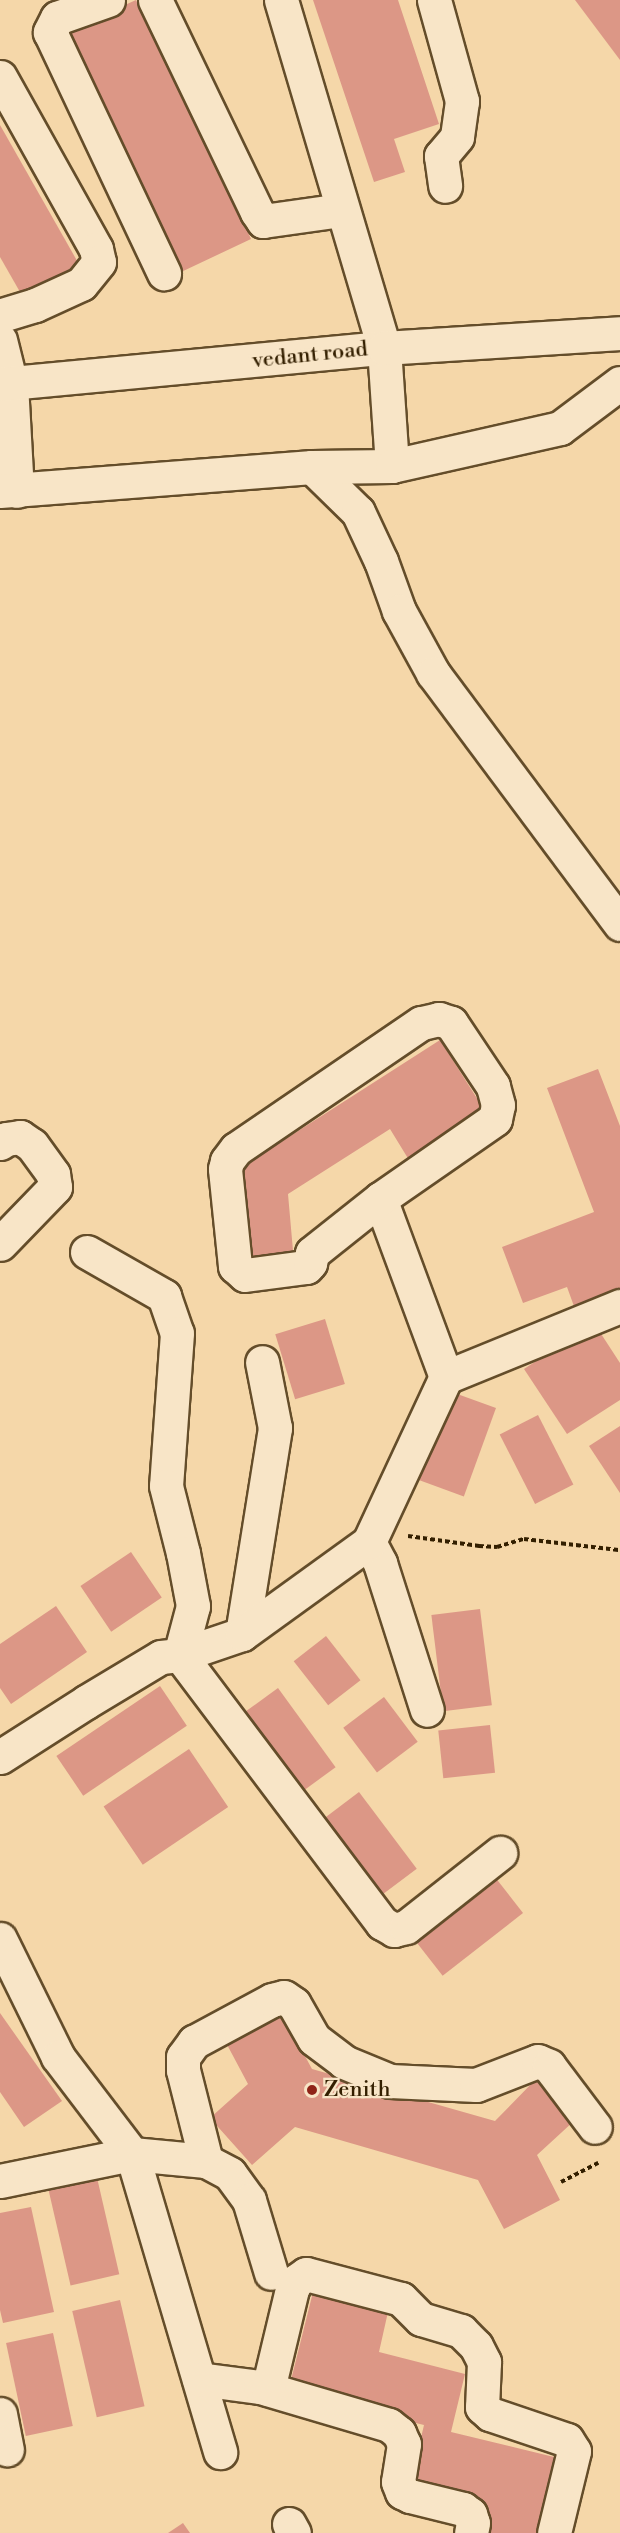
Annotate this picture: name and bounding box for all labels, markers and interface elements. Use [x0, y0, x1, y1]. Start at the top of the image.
street label: vedant road [251, 336, 369, 374]
place label: Zenith [324, 2077, 391, 2103]
marker: Zenith [305, 2083, 319, 2097]

